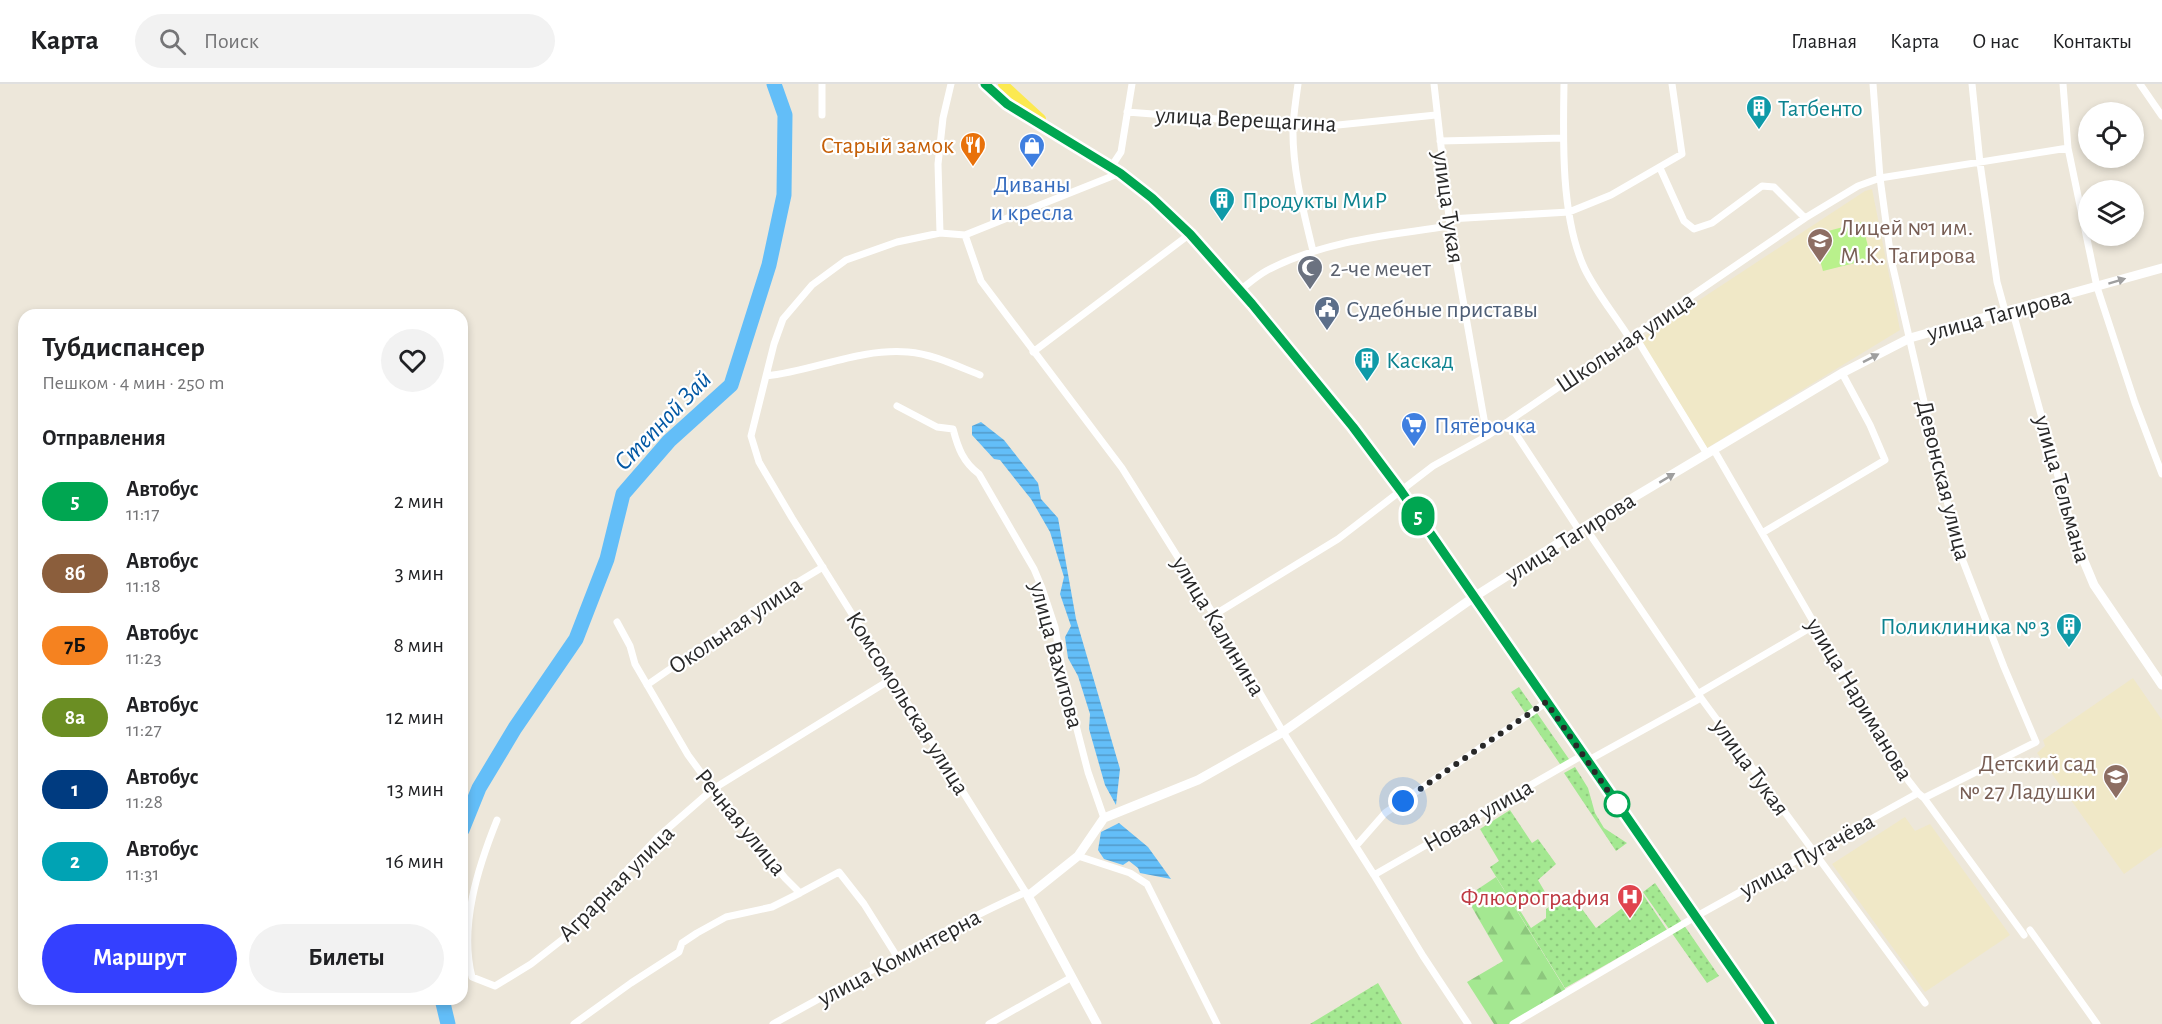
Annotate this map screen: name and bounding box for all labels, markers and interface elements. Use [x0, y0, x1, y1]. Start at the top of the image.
search box [135, 14, 555, 68]
icon: search [156, 25, 189, 58]
text: Карта [30, 27, 99, 55]
text: Поиск [204, 30, 259, 52]
text: Главная [1791, 31, 1857, 52]
text: Карта [1890, 31, 1939, 52]
text: О нас [1972, 31, 2019, 52]
text: Контакты [2052, 31, 2132, 52]
building icon: Татбенто [1744, 93, 1774, 131]
place label: Татбенто [1778, 97, 1863, 121]
map controls [2078, 102, 2144, 246]
button: locate [2078, 102, 2144, 168]
street label: улица Верещагина [1154, 103, 1337, 137]
restaurant icon: Старый замок [958, 130, 988, 168]
shop icon: Диваны и кресла [1017, 131, 1047, 169]
place label: Старый замок [821, 134, 954, 158]
street label: улица Тукая [1428, 148, 1468, 265]
place label: Диваны и кресла [991, 173, 1073, 225]
button: layers [2078, 180, 2144, 246]
building icon: Продукты МиР [1207, 185, 1237, 223]
place label: Продукты МиР [1242, 189, 1387, 213]
place label: Лицей №1 им. М.К. Тагирова [1840, 216, 1976, 268]
school or university icon: Лицей №1 им. М.К. Тагирова [1805, 226, 1835, 264]
mosque icon: 2-че мечет [1295, 253, 1325, 291]
place label: 2-че мечет [1330, 257, 1431, 281]
one-way arrow [2108, 276, 2126, 285]
street label: улица Тагирова [1924, 284, 2074, 346]
street label: Школьная улица [1552, 288, 1699, 398]
public building icon: Судебные приставы [1312, 294, 1342, 332]
place label: Судебные приставы [1346, 298, 1538, 322]
button: heart [381, 329, 444, 392]
text: Тубдиспансер [42, 334, 205, 362]
building icon: Каскад [1352, 345, 1382, 383]
place label: Каскад [1386, 349, 1454, 373]
one-way arrow [1863, 353, 1880, 362]
water label: Степной Зай [609, 366, 716, 476]
text: Пешком · 4 мин · 250 m [42, 373, 224, 393]
street label: Девонская улица [1911, 397, 1975, 563]
supermarket icon: Пятёрочка [1399, 410, 1429, 448]
street label: улица Тельмана [2029, 412, 2095, 566]
place label: Пятёрочка [1434, 414, 1536, 438]
text: Отправления [42, 427, 166, 449]
one-way arrow [1659, 472, 1675, 483]
text: Автобус [126, 478, 199, 500]
street label: улица Тагирова [1500, 488, 1640, 588]
text: 2 мин [394, 490, 444, 512]
text: 5 [70, 491, 80, 512]
line badge: 5 [1398, 496, 1438, 536]
text: 11:17 [126, 504, 160, 524]
text: 5 [1413, 506, 1423, 527]
text: Автобус [126, 550, 199, 572]
street label: улица Калинина [1167, 552, 1269, 700]
text: 3 мин [395, 562, 444, 584]
text: 8б [65, 563, 86, 584]
street label: Окольная улица [665, 573, 807, 679]
text: 11:18 [126, 576, 161, 596]
street label: улица Вахитова [1025, 578, 1087, 731]
street label: Комсомольская улица [841, 608, 973, 799]
building icon: Поликлиника № 3 [2054, 611, 2084, 649]
street label: улица Нариманова [1801, 613, 1917, 785]
place label: Поликлиника № 3 [1880, 615, 2050, 639]
text: Автобус [126, 622, 199, 644]
text: 8 мин [393, 634, 444, 656]
text: 7Б [64, 635, 86, 656]
text: 11:23 [126, 648, 162, 668]
text: Автобус [126, 694, 199, 716]
text: 12 мин [386, 706, 444, 728]
text: 8а [65, 707, 85, 728]
street label: улица Тукая [1707, 714, 1793, 821]
text: 11:27 [126, 720, 162, 740]
place label: Детский сад № 27 Ладушки [1959, 752, 2096, 804]
school or university icon: Детский сад № 27 Ладушки [2101, 762, 2131, 800]
street label: Речная улица [690, 765, 790, 881]
text: Автобус [126, 766, 199, 788]
street label: Новая улица [1420, 775, 1537, 857]
text: 13 мин [387, 778, 444, 800]
text: 1 [71, 779, 79, 800]
your location [1388, 786, 1418, 816]
unlabelled marker [1604, 791, 1630, 817]
text: 11:28 [126, 792, 163, 812]
street label: улица Пугачёва [1735, 809, 1879, 903]
street label: Аграрная улица [554, 821, 679, 946]
text: Автобус [126, 838, 199, 860]
text: 16 мин [386, 850, 444, 872]
text: 2 [70, 851, 80, 872]
text: 11:31 [126, 864, 159, 884]
hospital icon: Флюорография [1615, 882, 1645, 920]
place label: Флюорография [1460, 886, 1610, 910]
street label: улица Коминтерна [813, 905, 985, 1011]
button: Маршрут [42, 924, 237, 993]
button: Билеты [249, 924, 444, 993]

